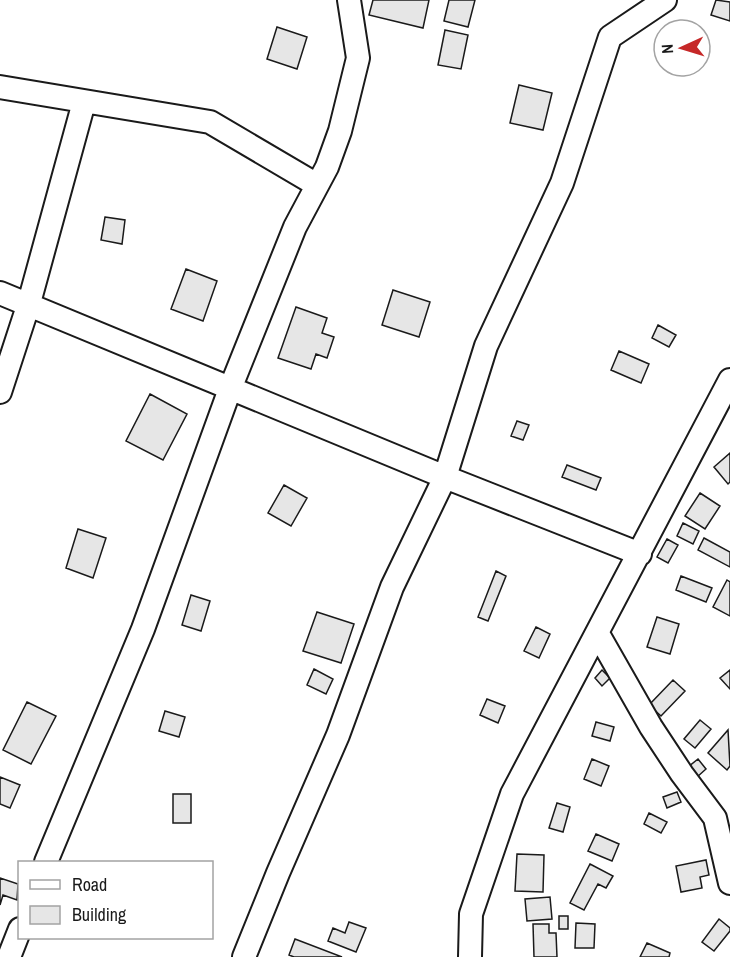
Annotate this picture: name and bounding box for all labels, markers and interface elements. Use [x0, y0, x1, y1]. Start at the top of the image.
north arrow [652, 18, 712, 78]
text: N [656, 44, 678, 55]
legend [18, 861, 213, 939]
text: Road [72, 872, 107, 897]
text: Building [72, 902, 127, 927]

